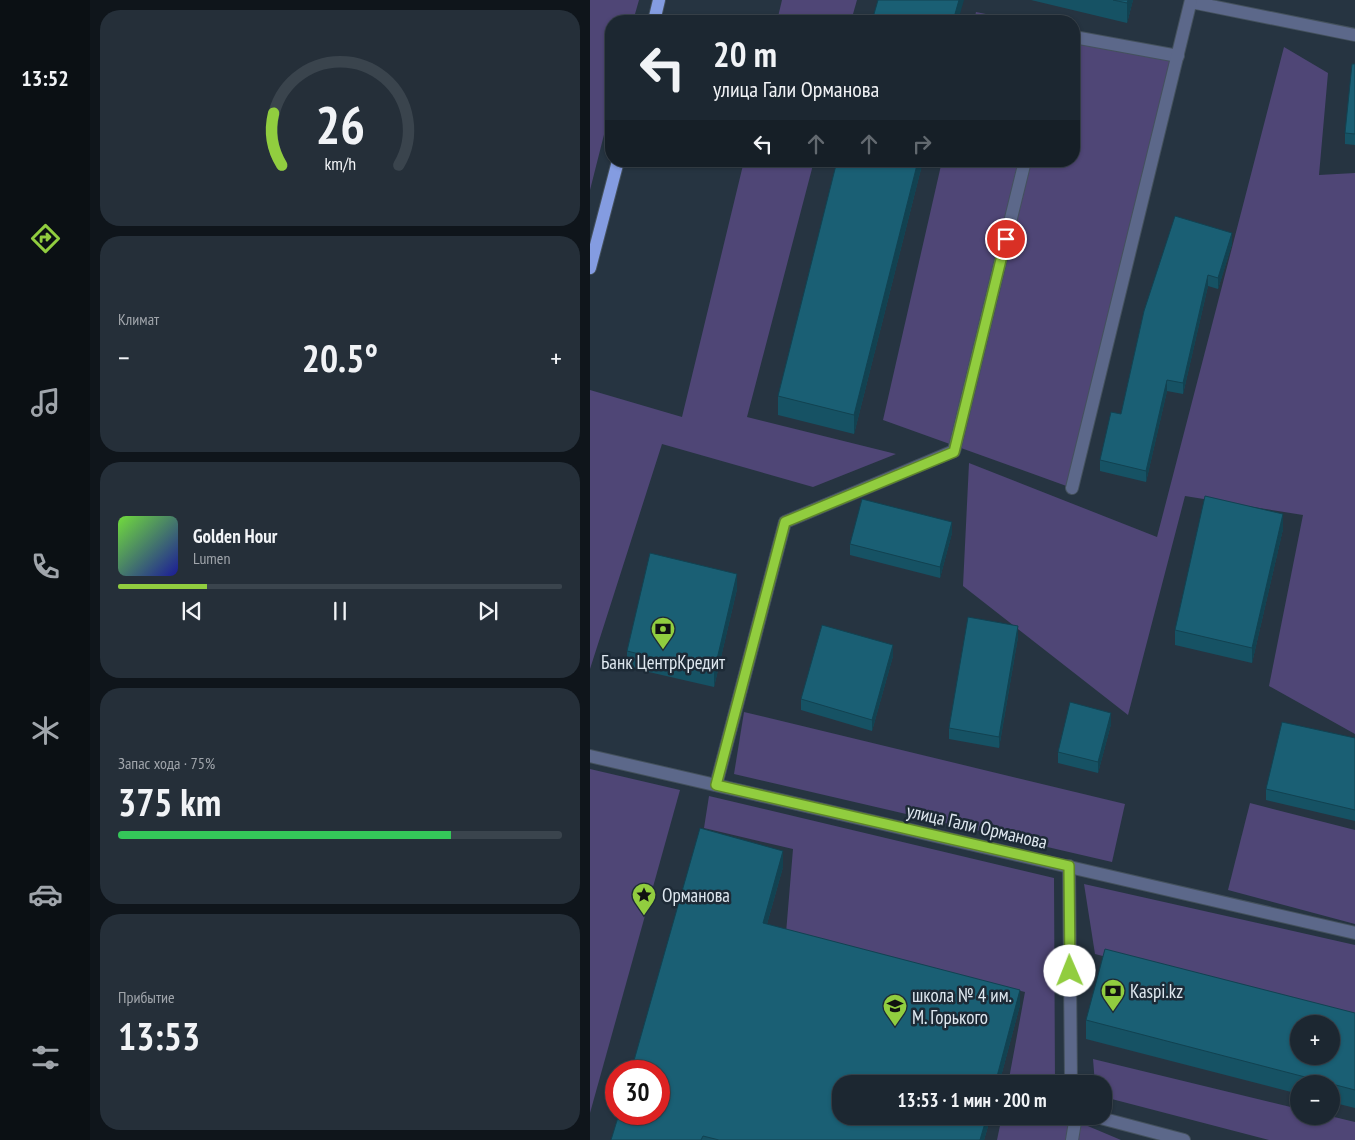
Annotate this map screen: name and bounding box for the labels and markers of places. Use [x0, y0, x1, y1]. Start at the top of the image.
pin [985, 218, 1027, 260]
bank icon: Банк ЦентрКредит [650, 616, 676, 650]
place label: Банк ЦентрКредит [601, 650, 726, 674]
place icon: Орманова [631, 882, 657, 916]
place label: Орманова [662, 883, 730, 907]
bank icon: Kaspi.kz [1100, 978, 1126, 1012]
place label: Kaspi.kz [1130, 979, 1183, 1003]
place label: школа № 4 им. М. Горького [912, 983, 1012, 1029]
school or university icon: школа № 4 им. М. Горького [882, 993, 908, 1027]

